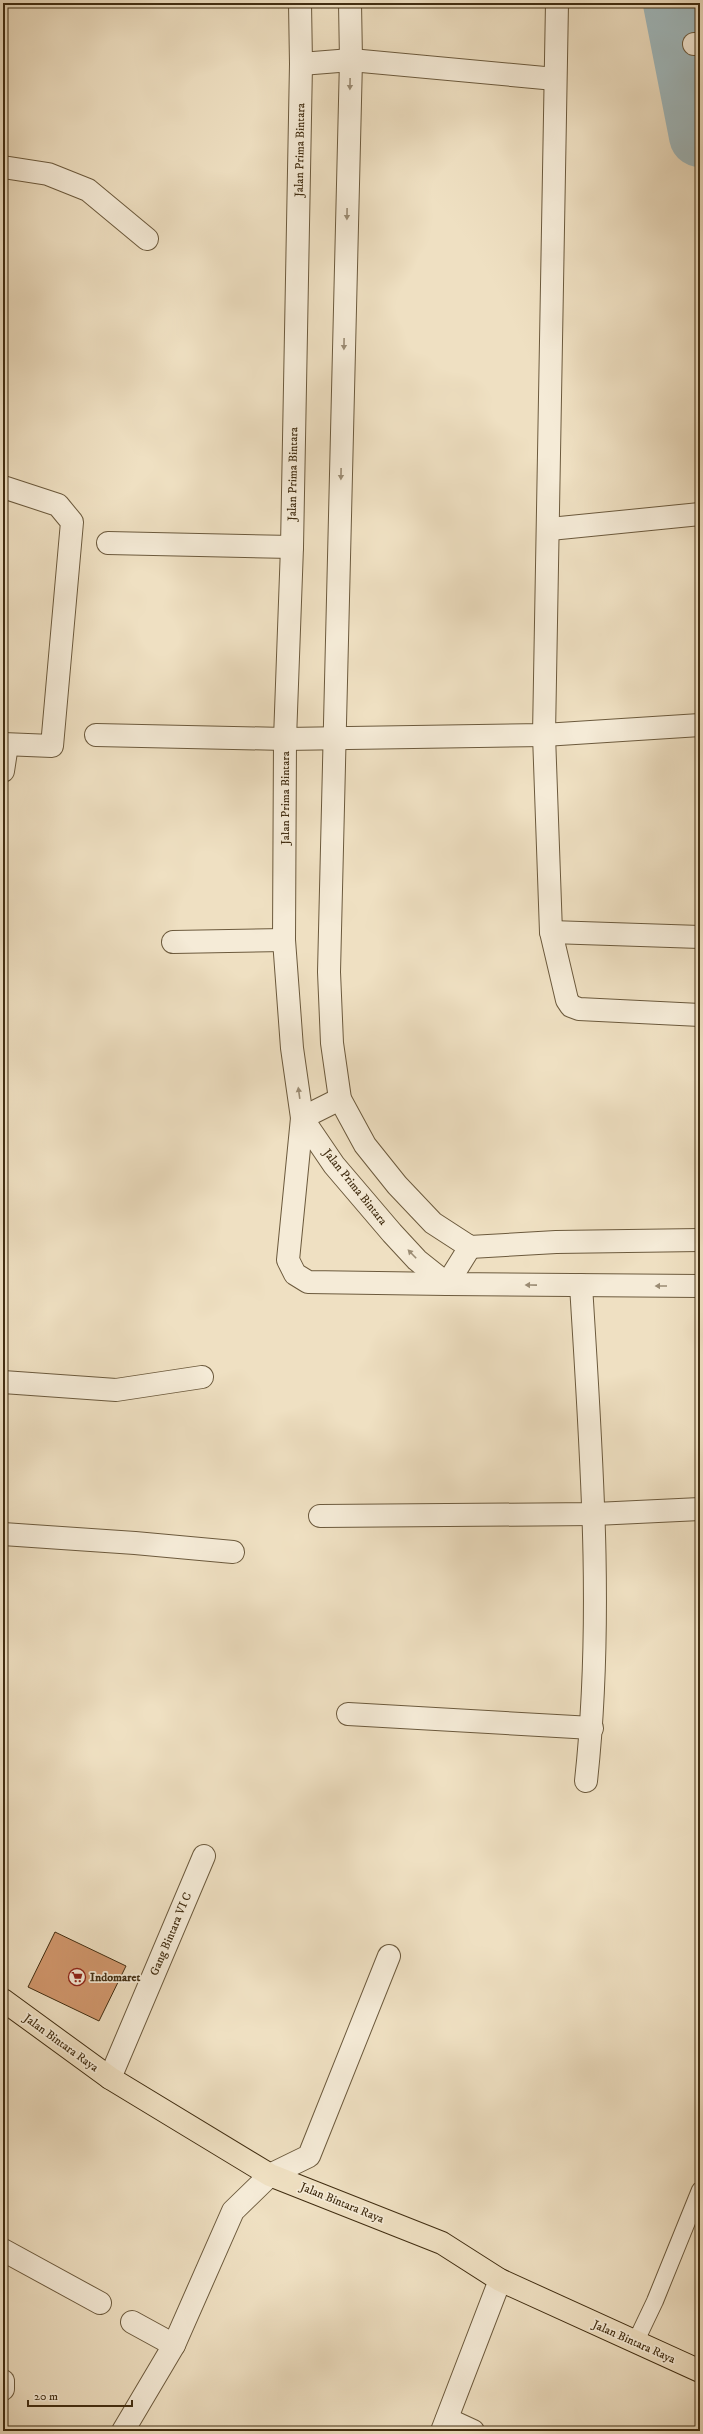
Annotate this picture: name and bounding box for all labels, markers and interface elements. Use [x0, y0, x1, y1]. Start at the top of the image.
one-way arrow [347, 78, 353, 91]
street label: Jalan Prima Bintara [292, 102, 308, 198]
one-way arrow [344, 208, 350, 221]
one-way arrow [341, 338, 347, 351]
street label: Jalan Prima Bintara [285, 426, 301, 522]
one-way arrow [337, 468, 344, 480]
street label: Jalan Prima Bintara [278, 750, 293, 846]
one-way arrow [296, 1087, 302, 1099]
street label: Jalan Prima Bintara [319, 1145, 391, 1229]
one-way arrow [407, 1249, 417, 1259]
one-way arrow [524, 1282, 537, 1288]
one-way arrow [654, 1283, 667, 1289]
street label: Gang Bintara VI C [147, 1890, 195, 1978]
supermarket icon: Indomaret [67, 1967, 87, 1987]
place label: Indomaret [90, 1970, 141, 1985]
street label: Jalan Bintara Raya [20, 2010, 102, 2076]
street label: Jalan Bintara Raya [297, 2179, 387, 2227]
street label: Jalan Bintara Raya [589, 2317, 678, 2367]
scale bar [28, 2382, 132, 2408]
text: 20 m [34, 2389, 58, 2404]

